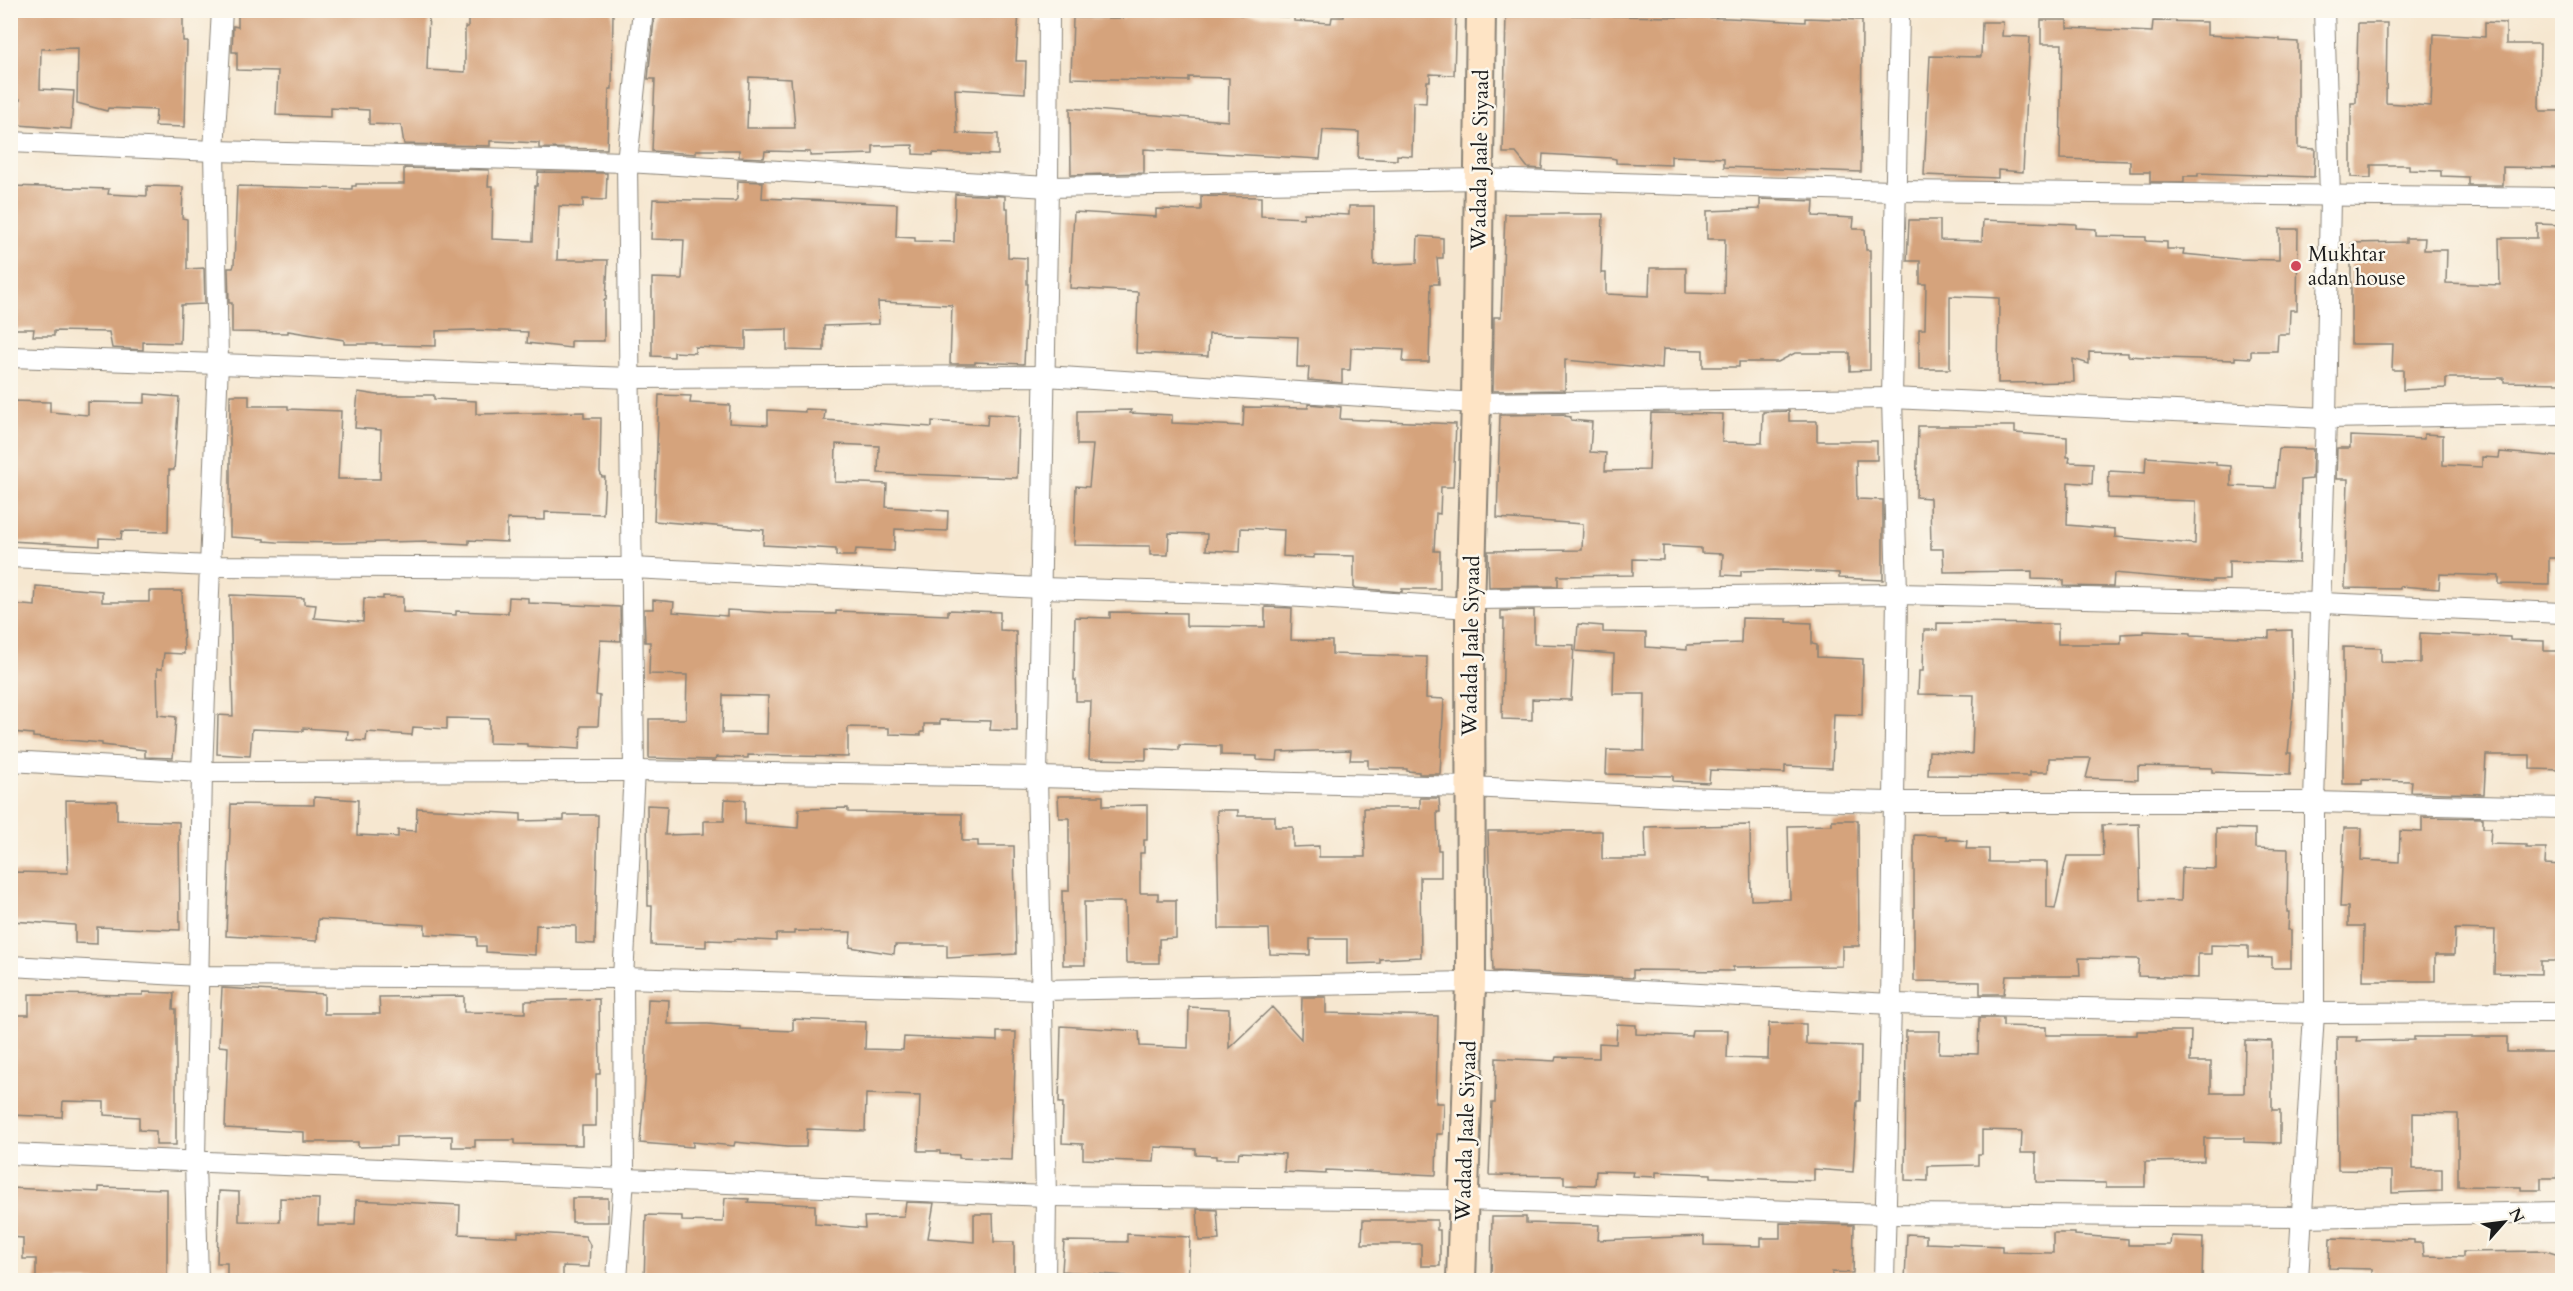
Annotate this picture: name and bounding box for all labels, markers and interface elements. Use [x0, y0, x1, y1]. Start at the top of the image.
street label: Wadada Jaale Siyaad [1464, 69, 1496, 252]
place label: Mukhtar adan house [2308, 240, 2406, 293]
marker: Mukhtar adan house [2289, 259, 2303, 273]
street label: Wadada Jaale Siyaad [1455, 555, 1487, 738]
street label: Wadada Jaale Siyaad [1448, 1040, 1484, 1223]
north arrow [2474, 1192, 2534, 1252]
text: N [2503, 1204, 2529, 1227]

